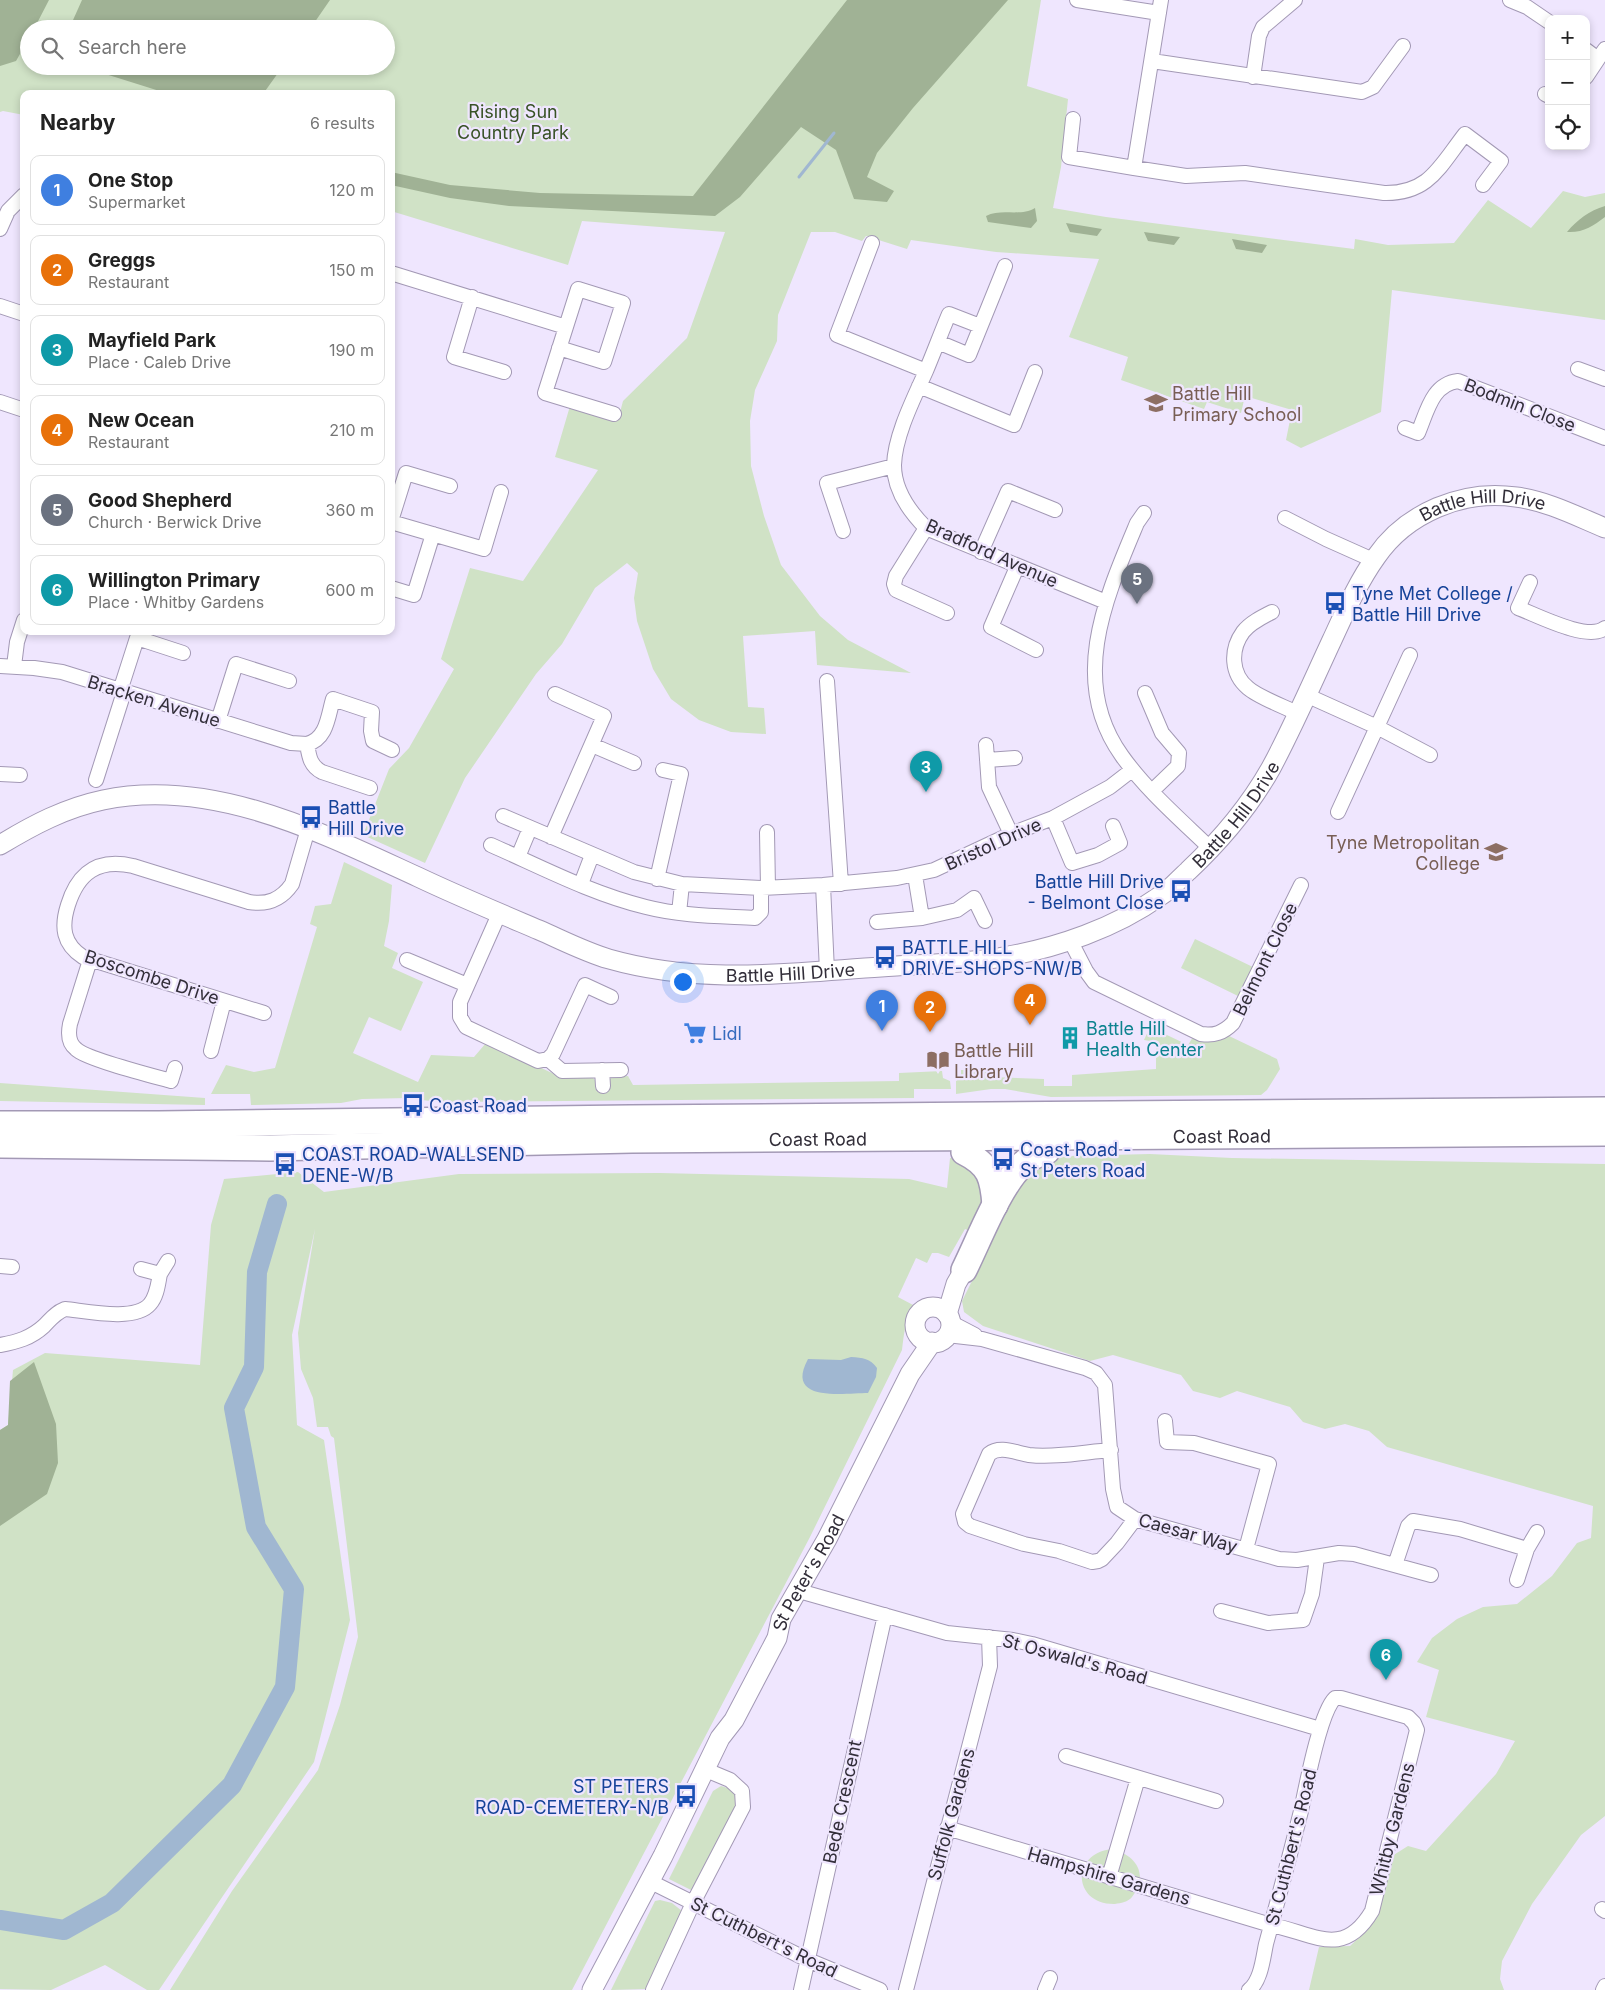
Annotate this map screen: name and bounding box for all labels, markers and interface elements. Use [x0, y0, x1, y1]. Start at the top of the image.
map controls [1545, 15, 1590, 150]
button: + [1545, 15, 1590, 60]
search box [20, 20, 395, 75]
icon: search [38, 34, 66, 62]
text: Search here [78, 36, 187, 59]
button: − [1545, 60, 1590, 105]
park label: Rising Sun Country Park [457, 101, 569, 143]
button: locate [1545, 105, 1590, 150]
text: Nearby [40, 110, 115, 135]
text: 6 results [310, 113, 375, 133]
text: One Stop [88, 169, 173, 192]
text: 1 [54, 180, 60, 200]
text: 120 m [329, 180, 374, 200]
text: Supermarket [88, 192, 185, 212]
text: Greggs [88, 249, 156, 272]
text: 2 [52, 260, 62, 280]
text: 150 m [329, 260, 374, 280]
text: Restaurant [88, 272, 169, 292]
text: Mayfield Park [88, 329, 216, 352]
text: 3 [52, 340, 62, 360]
text: 190 m [329, 340, 374, 360]
text: Place · Caleb Drive [88, 352, 231, 372]
street label: Bodmin Close [1461, 374, 1579, 436]
place label: Battle Hill Primary School [1172, 383, 1301, 425]
school or university icon: Battle Hill Primary School [1143, 390, 1169, 416]
text: New Ocean [88, 409, 194, 432]
text: 4 [52, 420, 62, 440]
text: 210 m [329, 420, 374, 440]
text: Restaurant [88, 432, 169, 452]
street label: Battle Hill Drive [1416, 485, 1548, 525]
text: Good Shepherd [88, 489, 232, 512]
text: 5 [52, 500, 62, 520]
text: 360 m [326, 500, 374, 520]
text: Church · Berwick Drive [88, 512, 262, 532]
street label: Bradford Avenue [923, 514, 1061, 592]
pin: 5 [1121, 563, 1153, 604]
text: Willington Primary [88, 569, 260, 592]
text: 6 [52, 580, 62, 600]
text: 600 m [325, 580, 374, 600]
place label: Tyne Met College / Battle Hill Drive [1352, 583, 1513, 625]
bus stop icon: Tyne Met College / Battle Hill Drive [1322, 590, 1348, 616]
text: Place · Whitby Gardens [88, 592, 264, 612]
street label: Bracken Avenue [85, 671, 223, 731]
pin: 3 [910, 751, 942, 792]
street label: Battle Hill Drive [1188, 757, 1283, 872]
place label: Battle Hill Drive [328, 797, 404, 839]
bus stop icon: Battle Hill Drive [298, 804, 324, 830]
street label: Bristol Drive [942, 813, 1044, 875]
place label: Tyne Metropolitan College [1326, 832, 1480, 874]
school or university icon: Tyne Metropolitan College [1483, 839, 1509, 865]
place label: Battle Hill Drive - Belmont Close [1028, 871, 1164, 913]
bus stop icon: Battle Hill Drive - Belmont Close [1168, 878, 1194, 904]
street label: Belmont Close [1229, 899, 1301, 1019]
place label: BATTLE HILL DRIVE-SHOPS-NW/B [902, 937, 1083, 979]
bus stop icon: BATTLE HILL DRIVE-SHOPS-NW/B [872, 944, 898, 970]
street label: Boscombe Drive [82, 945, 222, 1009]
street label: Battle Hill Drive [726, 958, 856, 986]
your location [670, 969, 696, 995]
pin: 4 [1014, 984, 1046, 1025]
pin: 1 [866, 990, 898, 1031]
pin: 2 [914, 991, 946, 1032]
place label: Battle Hill Health Center [1086, 1018, 1204, 1060]
supermarket icon: Lidl [682, 1020, 708, 1046]
place label: Lidl [712, 1023, 742, 1044]
building icon: Battle Hill Health Center [1057, 1025, 1083, 1051]
place label: Battle Hill Library [954, 1040, 1034, 1082]
library icon: Battle Hill Library [925, 1047, 951, 1073]
bus stop icon: Coast Road [400, 1092, 426, 1118]
place label: Coast Road [429, 1095, 527, 1116]
street label: Coast Road [1173, 1125, 1271, 1147]
street label: Coast Road [769, 1128, 867, 1150]
place label: Coast Road - St Peters Road [1020, 1139, 1145, 1181]
place label: COAST ROAD-WALLSEND DENE-W/B [302, 1144, 525, 1186]
bus stop icon: Coast Road - St Peters Road [990, 1146, 1016, 1172]
bus stop icon: COAST ROAD-WALLSEND DENE-W/B [272, 1151, 298, 1177]
street label: Caesar Way [1136, 1509, 1240, 1557]
street label: St Peter's Road [768, 1510, 848, 1633]
street label: St Oswald's Road [1000, 1630, 1150, 1688]
pin: 6 [1370, 1639, 1402, 1680]
street label: Bede Crescent [819, 1738, 865, 1866]
street label: Suffolk Gardens [923, 1746, 979, 1882]
street label: Whitby Gardens [1365, 1760, 1419, 1898]
street label: St Cuthbert's Road [1261, 1767, 1321, 1927]
place label: ST PETERS ROAD-CEMETERY-N/B [475, 1776, 669, 1818]
bus stop icon: ST PETERS ROAD-CEMETERY-N/B [673, 1783, 699, 1809]
street label: Hampshire Gardens [1025, 1843, 1193, 1909]
street label: St Cuthbert's Road [687, 1892, 841, 1982]

